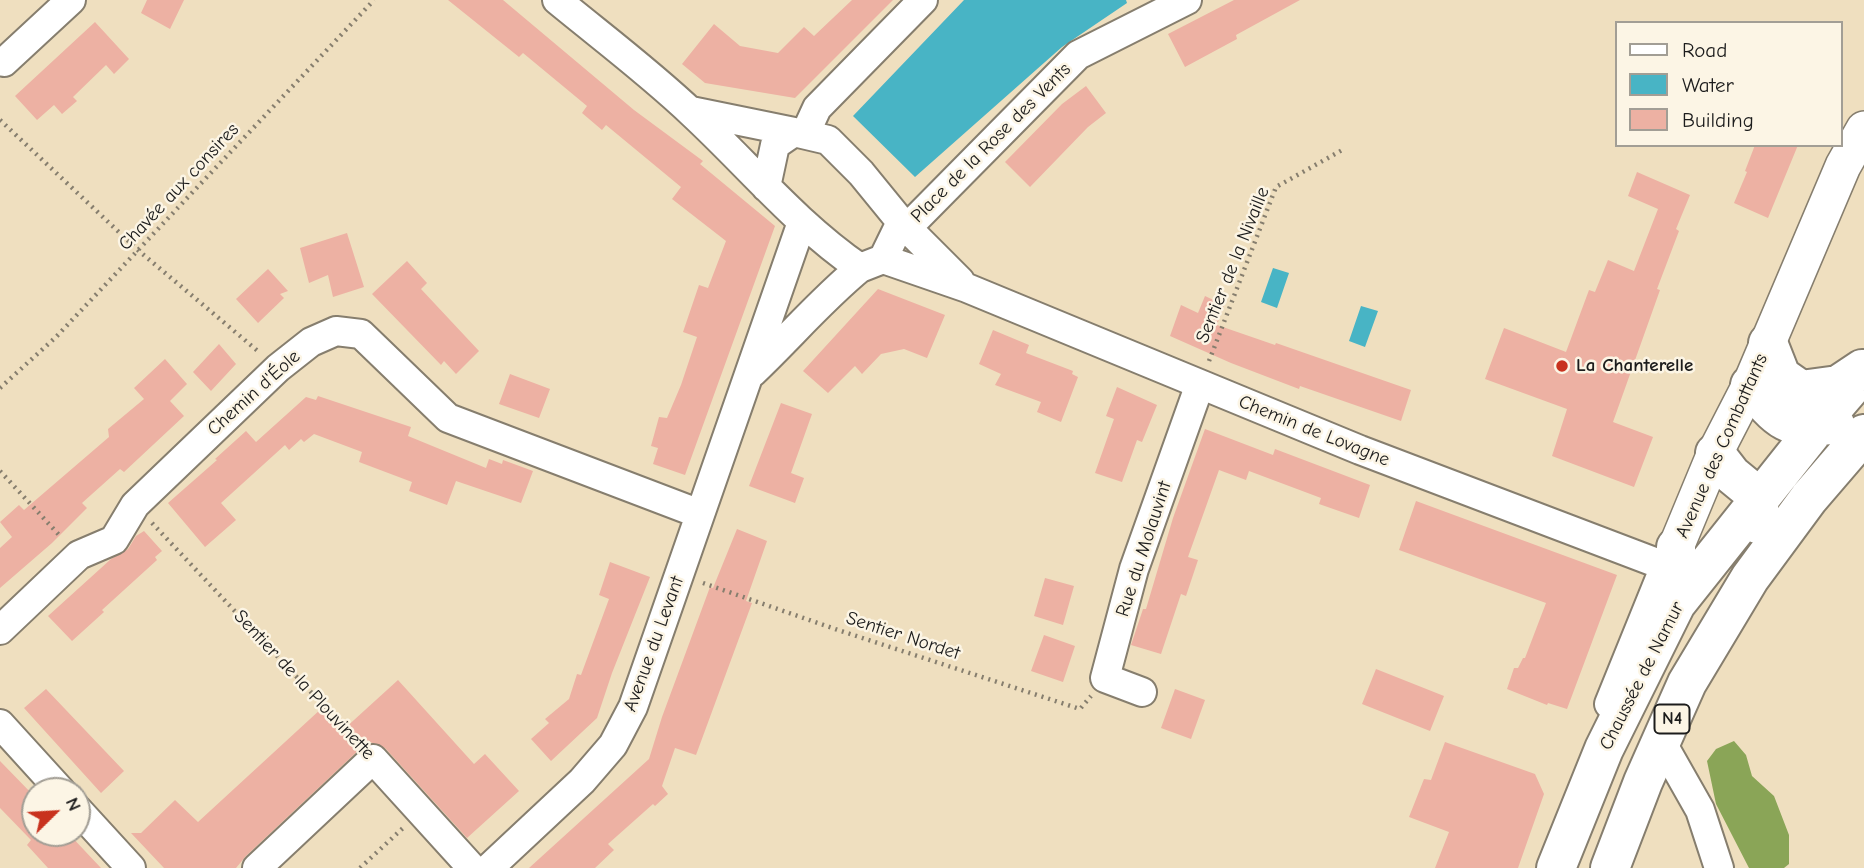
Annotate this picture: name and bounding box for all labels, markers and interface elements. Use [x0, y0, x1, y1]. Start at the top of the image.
legend [1616, 21, 1843, 147]
text: Road [1682, 38, 1727, 62]
street label: Place de la Rose des Vents [906, 58, 1076, 228]
text: Water [1682, 73, 1734, 97]
text: Building [1682, 108, 1754, 132]
street label: Chavée aux consires [114, 119, 244, 255]
street label: Sentier de la Nivaille [1191, 184, 1275, 346]
street label: Chemin d'Éole [203, 345, 305, 441]
street label: Avenue des Combattants [1671, 350, 1773, 542]
place label: La Chanterelle [1576, 355, 1693, 377]
marker: La Chanterelle [1554, 358, 1570, 374]
street label: Chemin de Lovagne [1235, 390, 1393, 472]
street label: Rue du Molauvint [1111, 478, 1177, 620]
street label: Avenue du Levant [619, 573, 689, 715]
street label: Chaussée de Namur [1595, 598, 1689, 754]
street label: Sentier de la Plouvinette [229, 605, 379, 765]
street label: Sentier Nordet [843, 607, 963, 665]
road number: N4 [1654, 704, 1690, 734]
north arrow [21, 777, 91, 847]
text: N [61, 794, 86, 814]

